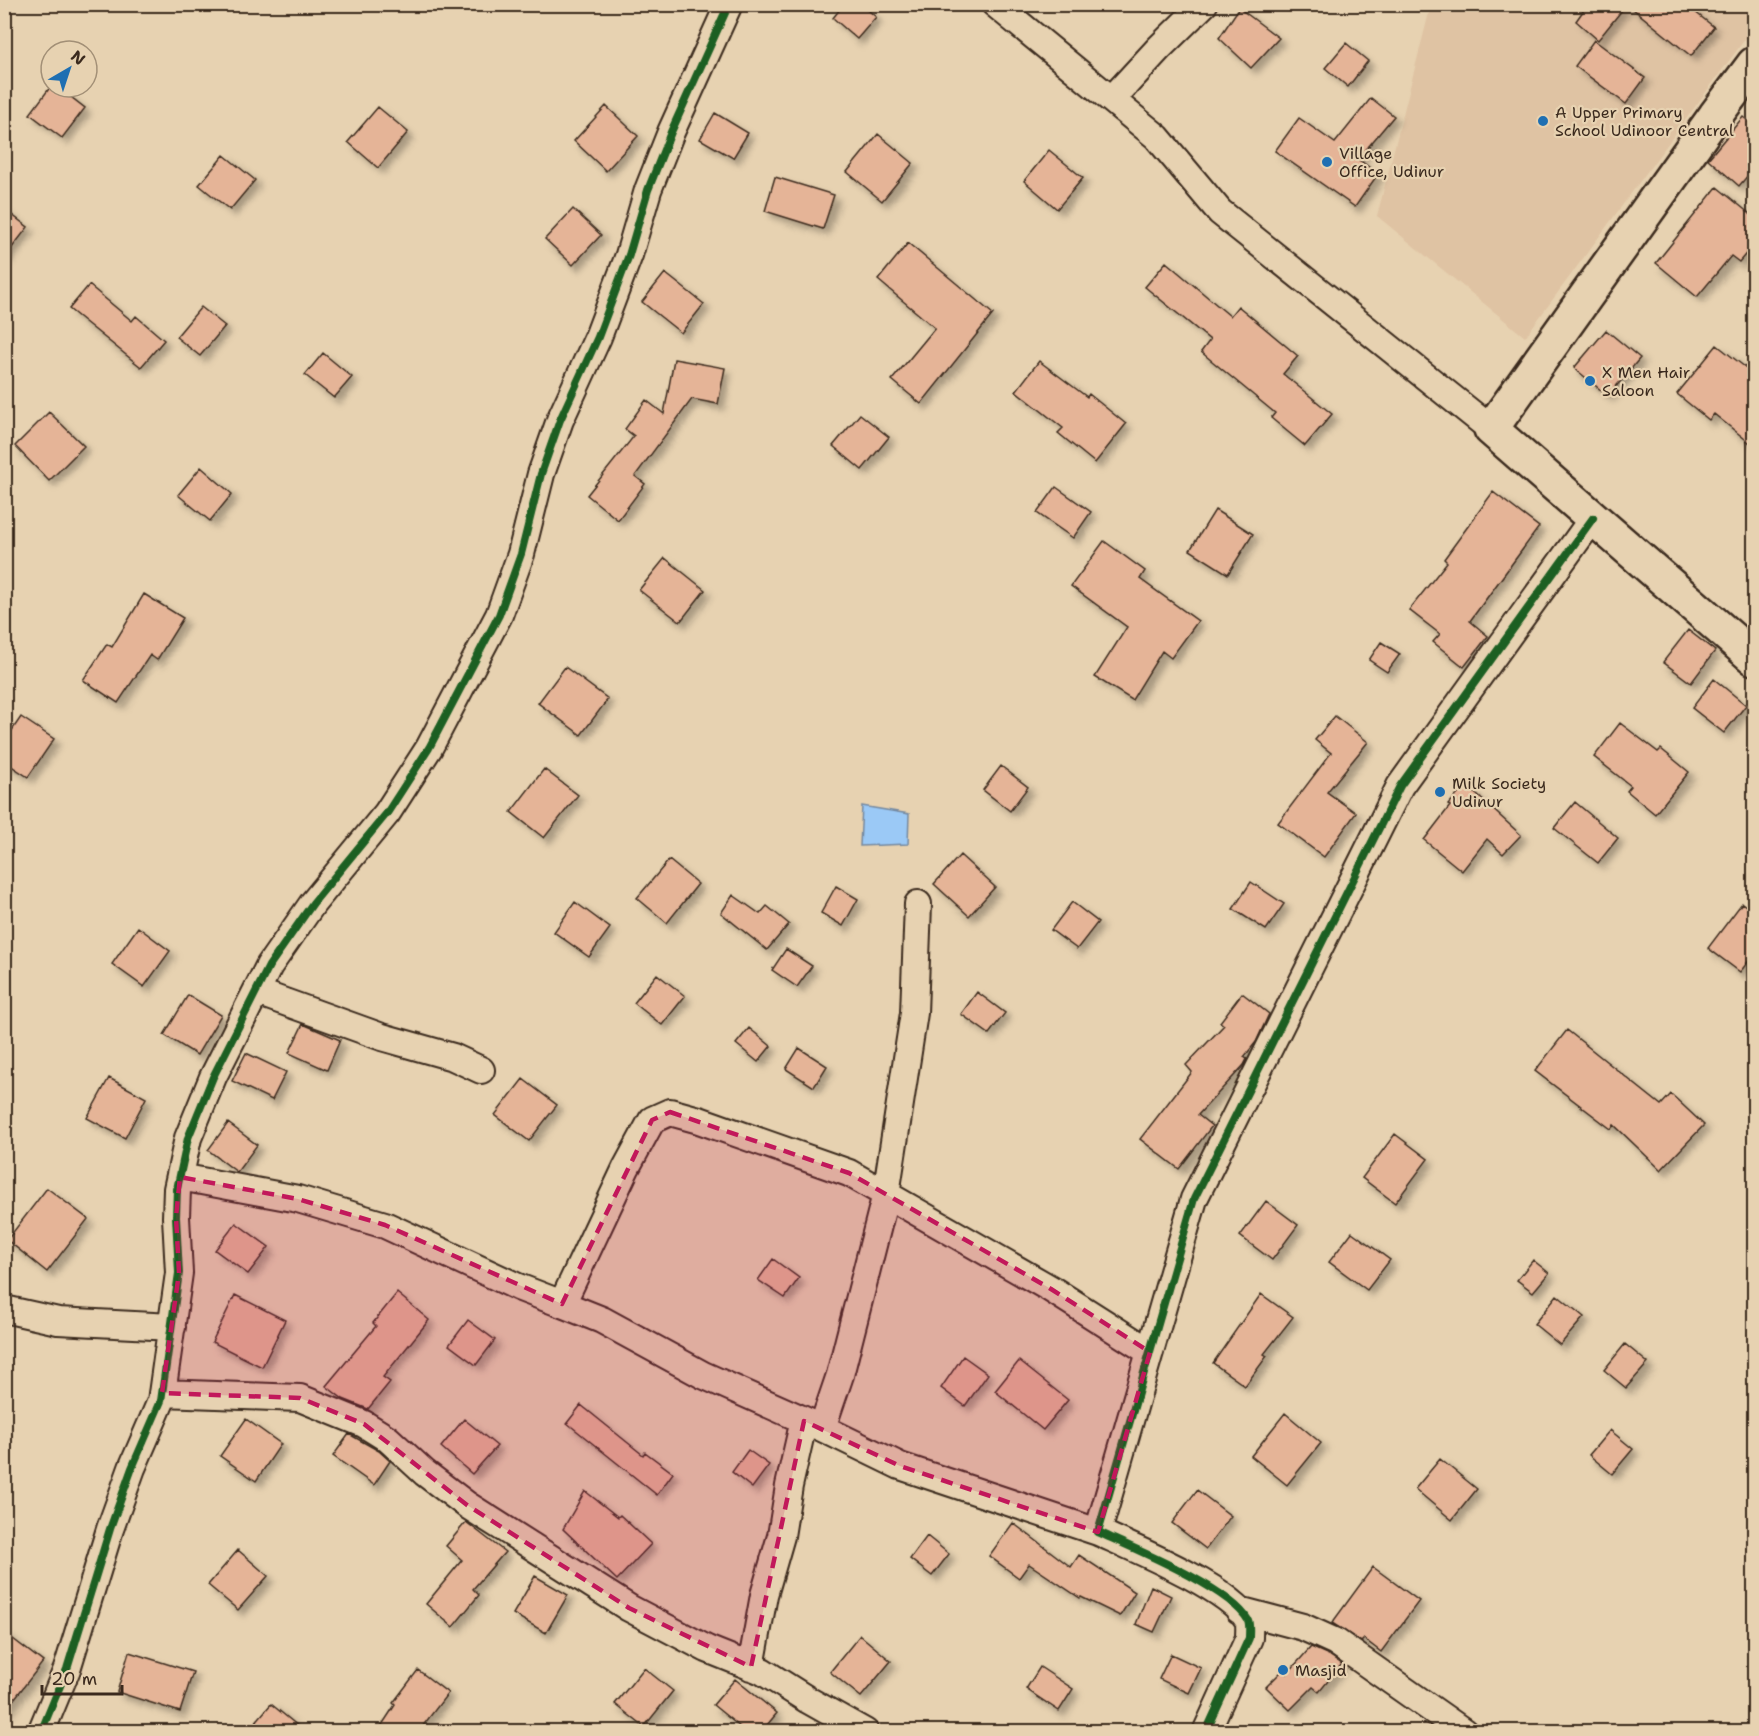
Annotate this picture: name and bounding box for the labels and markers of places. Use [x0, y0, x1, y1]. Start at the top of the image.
place label: A Upper Primary School Udinoor Central [1555, 102, 1734, 141]
marker: A Upper Primary School Udinoor Central [1536, 114, 1550, 128]
place label: Village Office, Udinur [1339, 143, 1444, 182]
marker: Village Office, Udinur [1320, 155, 1334, 169]
place label: X Men Hair Saloon [1602, 362, 1690, 401]
marker: X Men Hair Saloon [1583, 374, 1597, 388]
place label: Milk Society Udinur [1452, 773, 1546, 812]
marker: Milk Society Udinur [1433, 785, 1447, 799]
place label: Masjid [1295, 1660, 1347, 1681]
marker: Masjid [1276, 1663, 1290, 1677]

